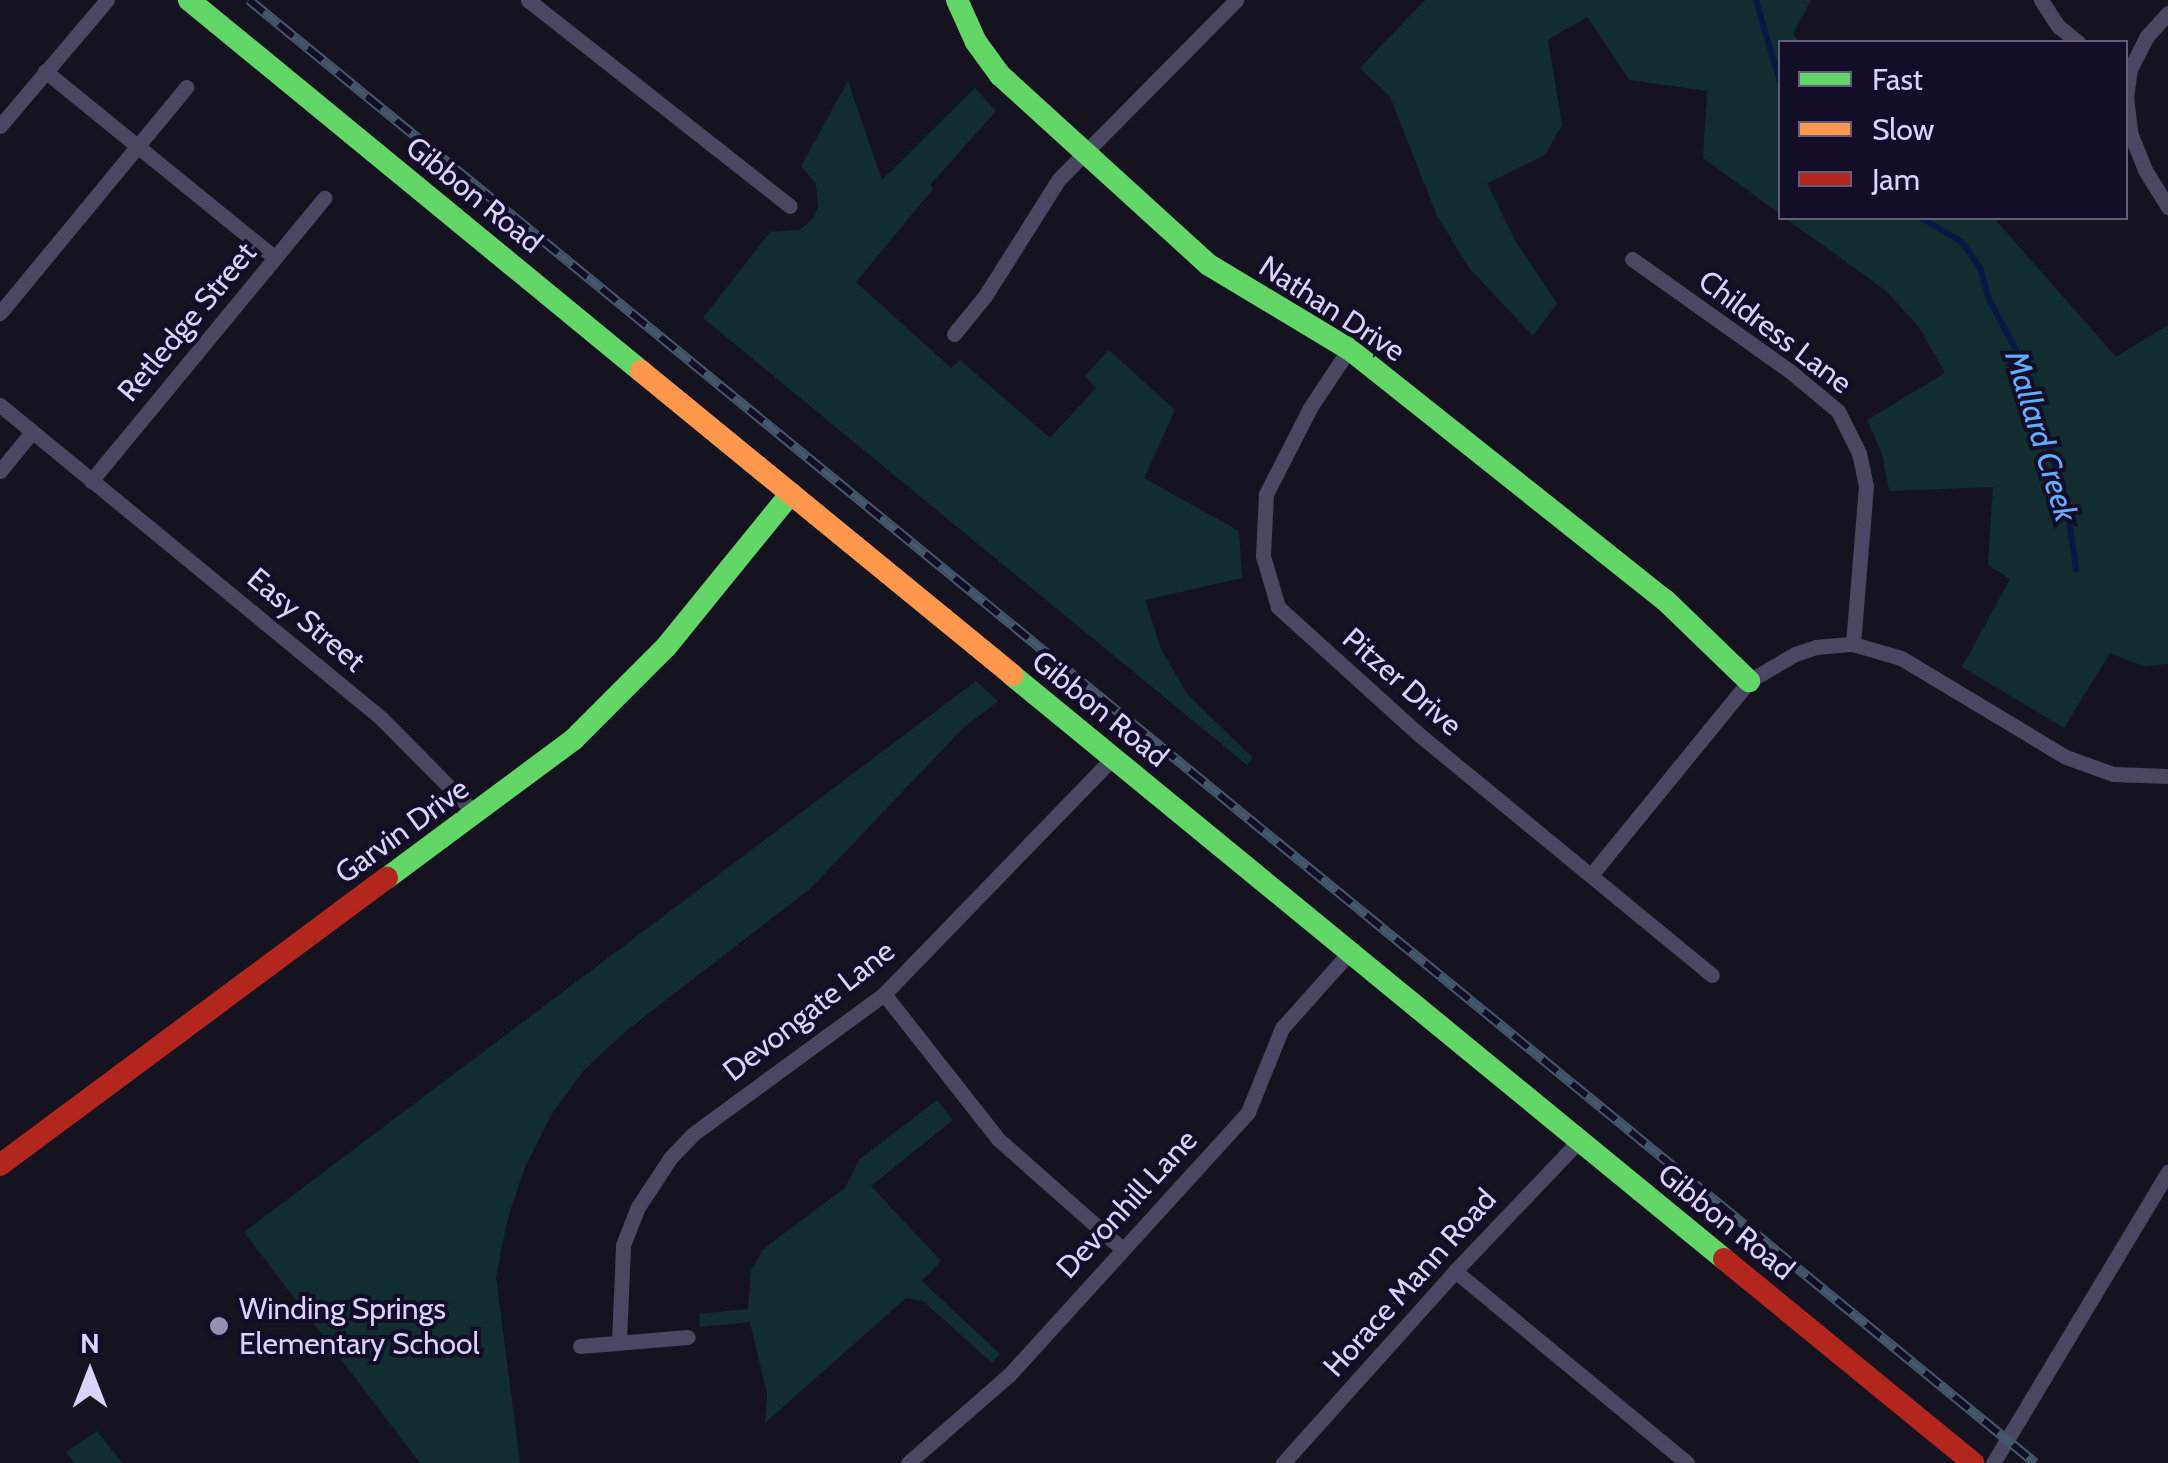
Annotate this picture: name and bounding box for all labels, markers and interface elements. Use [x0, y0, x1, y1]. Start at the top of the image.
legend [1778, 40, 2128, 220]
text: Fast [1872, 61, 1923, 98]
text: Slow [1872, 111, 1934, 148]
street label: Gibbon Road [399, 129, 549, 261]
text: Jam [1872, 161, 1920, 198]
street label: Retledge Street [110, 235, 264, 409]
street label: Nathan Drive [1252, 249, 1412, 369]
street label: Childress Lane [1691, 263, 1859, 401]
water label: Mallard Creek [1997, 346, 2085, 526]
street label: Easy Street [240, 560, 372, 680]
street label: Pitzer Drive [1335, 620, 1469, 744]
street label: Gibbon Road [1025, 643, 1175, 775]
street label: Garvin Drive [328, 771, 476, 891]
street label: Devongate Lane [716, 933, 902, 1089]
street label: Devonhill Lane [1049, 1122, 1205, 1286]
street label: Gibbon Road [1651, 1156, 1801, 1288]
street label: Horace Mann Road [1316, 1182, 1504, 1384]
place label: Winding Springs Elementary School [239, 1291, 479, 1362]
marker: Winding Springs Elementary School [208, 1315, 230, 1337]
north arrow [40, 1323, 140, 1423]
text: N [80, 1326, 100, 1360]

